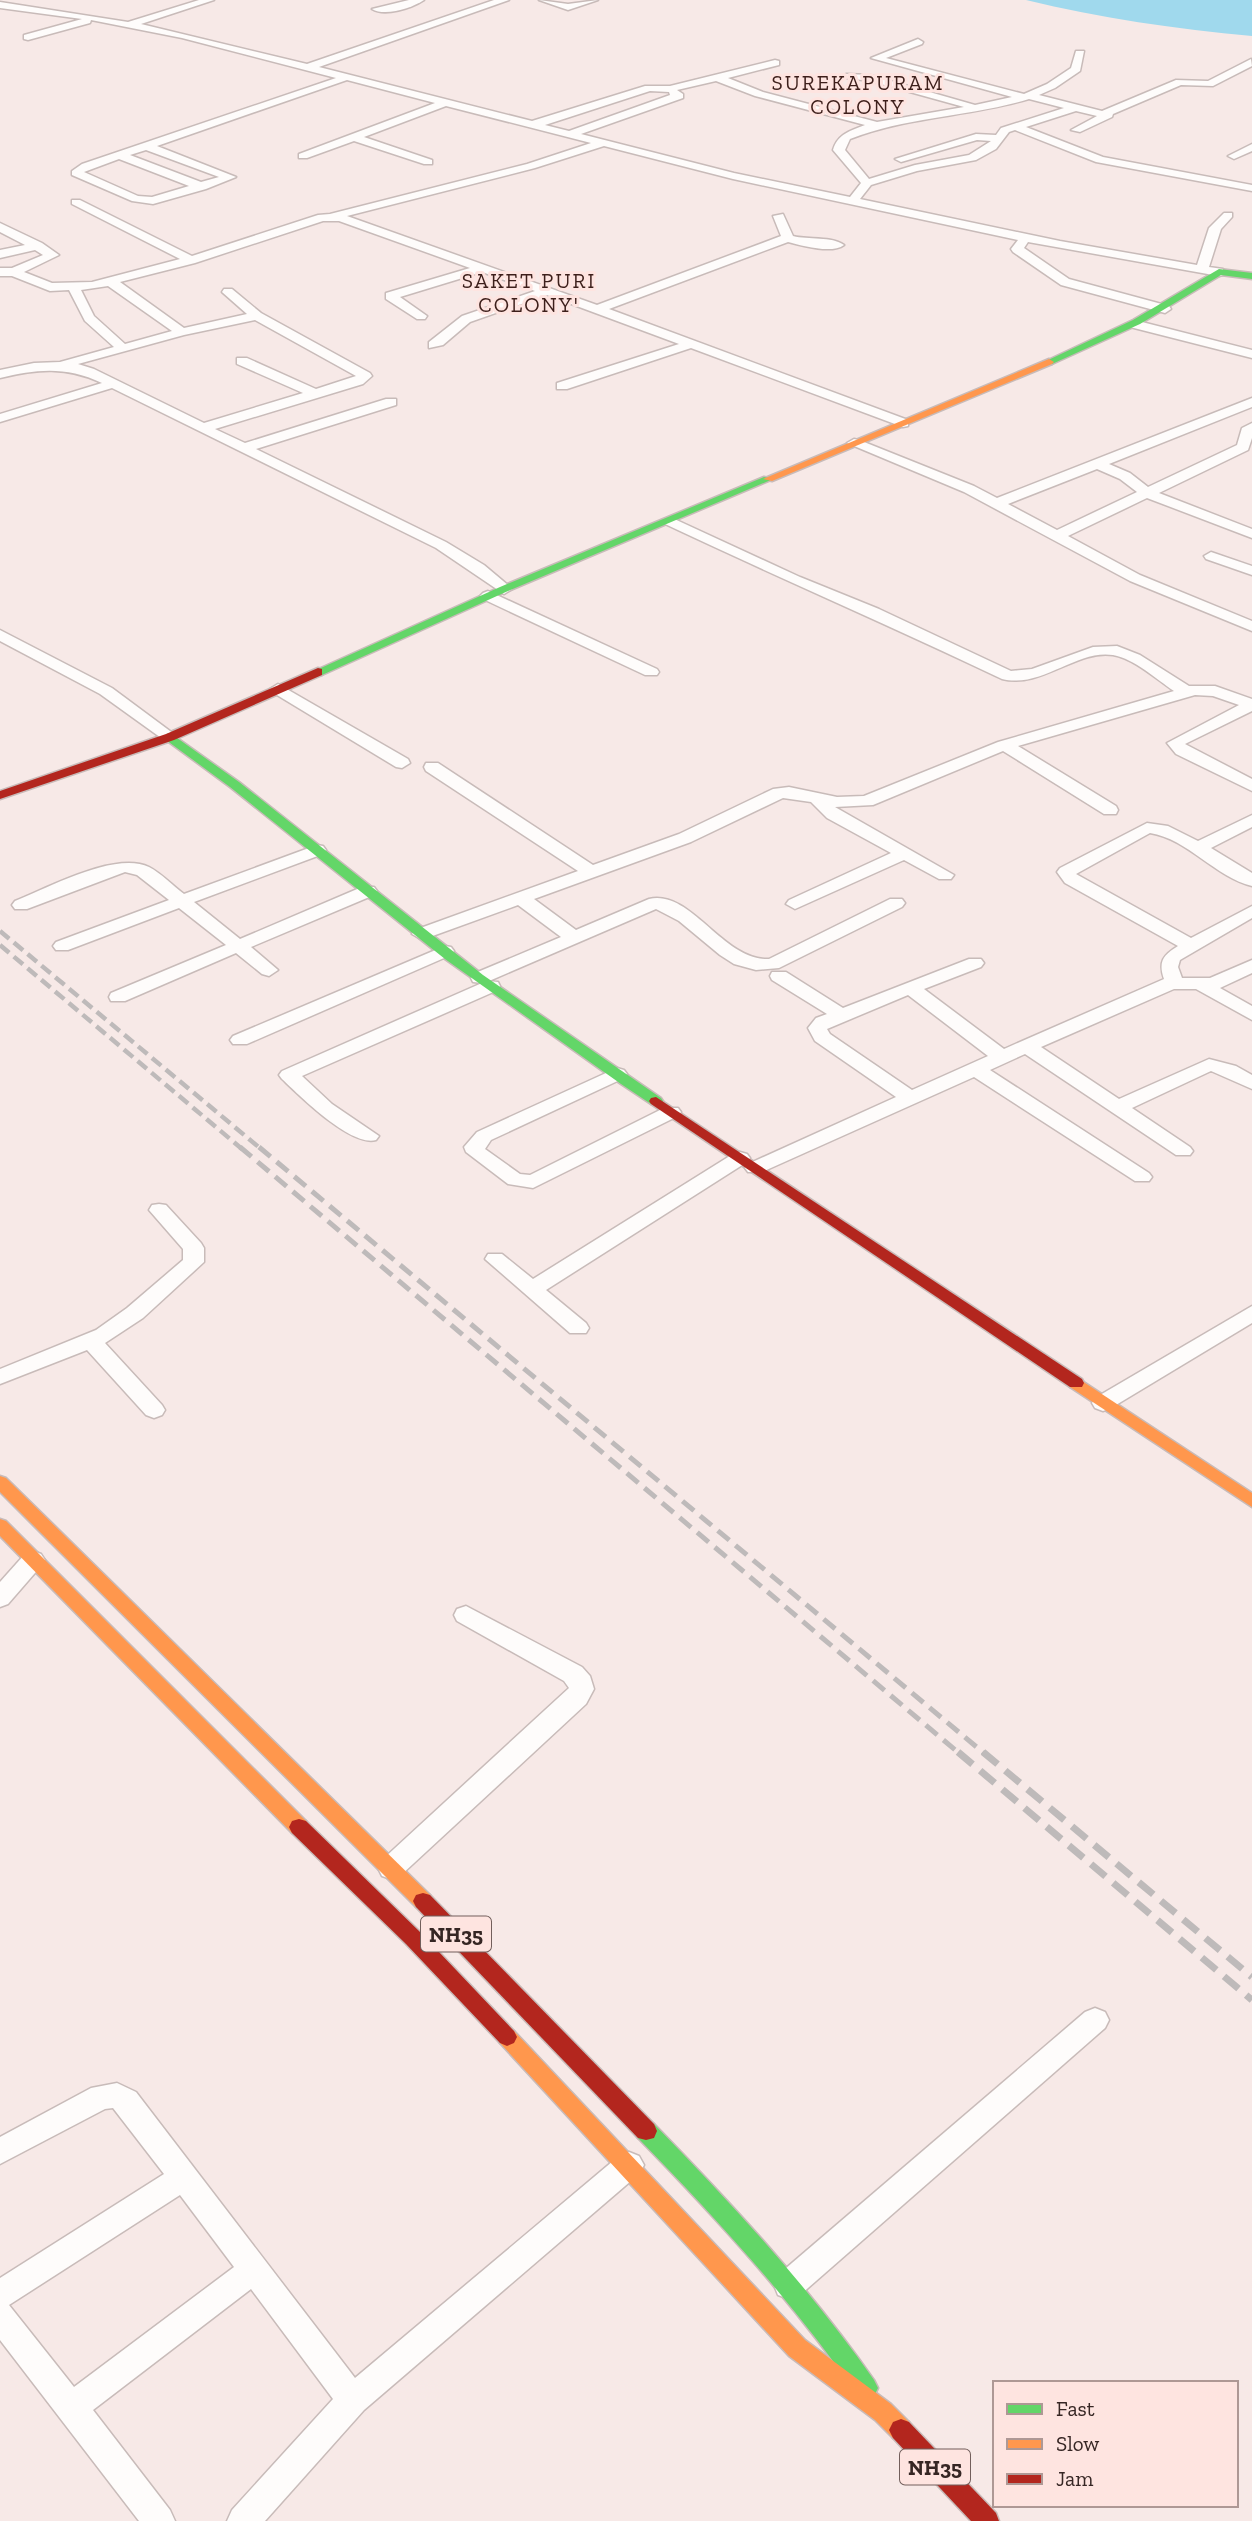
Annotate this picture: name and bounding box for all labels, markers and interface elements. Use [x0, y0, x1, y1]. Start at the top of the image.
district label: SUREKAPURAM COLONY [772, 70, 944, 119]
district label: SAKET PURI COLONY' [462, 268, 596, 317]
road number: NH35 [421, 1916, 491, 1952]
legend [993, 2381, 1238, 2507]
text: Fast [1056, 2396, 1095, 2421]
text: Slow [1056, 2431, 1099, 2456]
road number: NH35 [900, 2450, 970, 2484]
text: Jam [1056, 2466, 1093, 2491]

